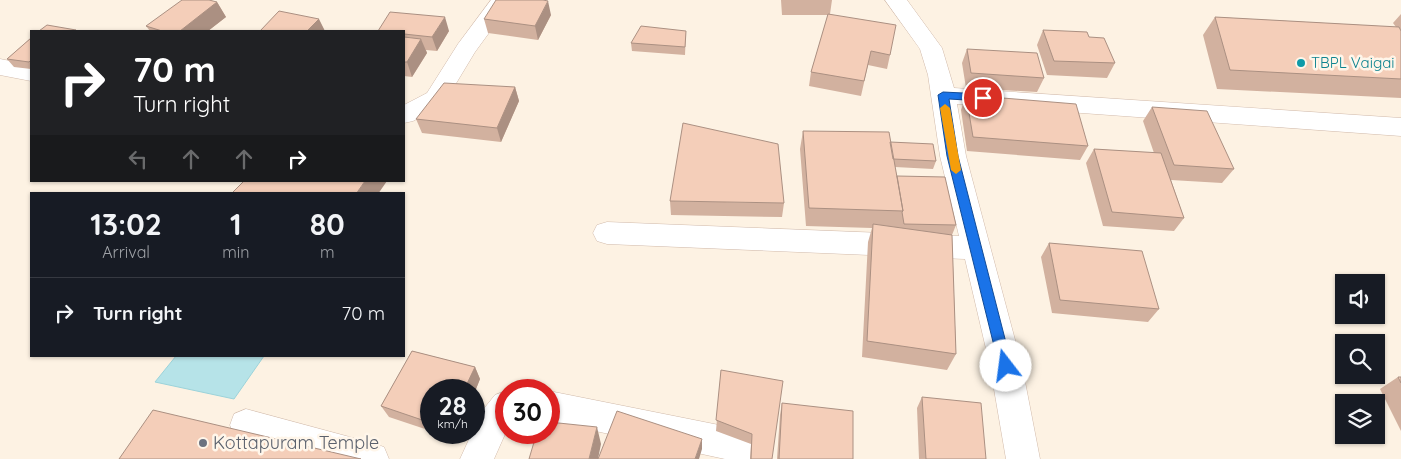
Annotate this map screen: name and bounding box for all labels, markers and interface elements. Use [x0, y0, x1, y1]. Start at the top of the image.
text: 70 m [133, 47, 216, 91]
icon: right [50, 50, 115, 115]
place label: TBPL Vaigai [1311, 53, 1395, 72]
marker: TBPL Vaigai [1295, 57, 1307, 69]
pin [962, 77, 1004, 119]
icon: arrive [969, 84, 997, 112]
text: Turn right [133, 90, 230, 118]
icon: left [124, 145, 152, 173]
icon: ahead [177, 145, 205, 173]
icon: ahead [230, 145, 258, 173]
icon: right [283, 145, 311, 173]
text: 13:02 [90, 205, 162, 243]
text: 1 [230, 205, 242, 243]
text: 80 [310, 205, 345, 243]
text: Arrival [102, 242, 150, 262]
text: min [222, 242, 249, 262]
text: m [320, 242, 335, 262]
map controls [1335, 274, 1385, 444]
button: sound [1335, 274, 1385, 324]
icon: right [50, 299, 78, 327]
text: Turn right [93, 301, 182, 325]
text: 70 m [341, 301, 385, 325]
button: search [1335, 334, 1385, 384]
position arrow [979, 339, 1031, 391]
speed limit sign: 30 [495, 379, 560, 444]
text: 28 [439, 390, 466, 421]
button: layers [1335, 394, 1385, 444]
text: km/h [437, 416, 468, 431]
place label: Kottapuram Temple [213, 431, 379, 454]
marker: Kottapuram Temple [197, 437, 209, 449]

